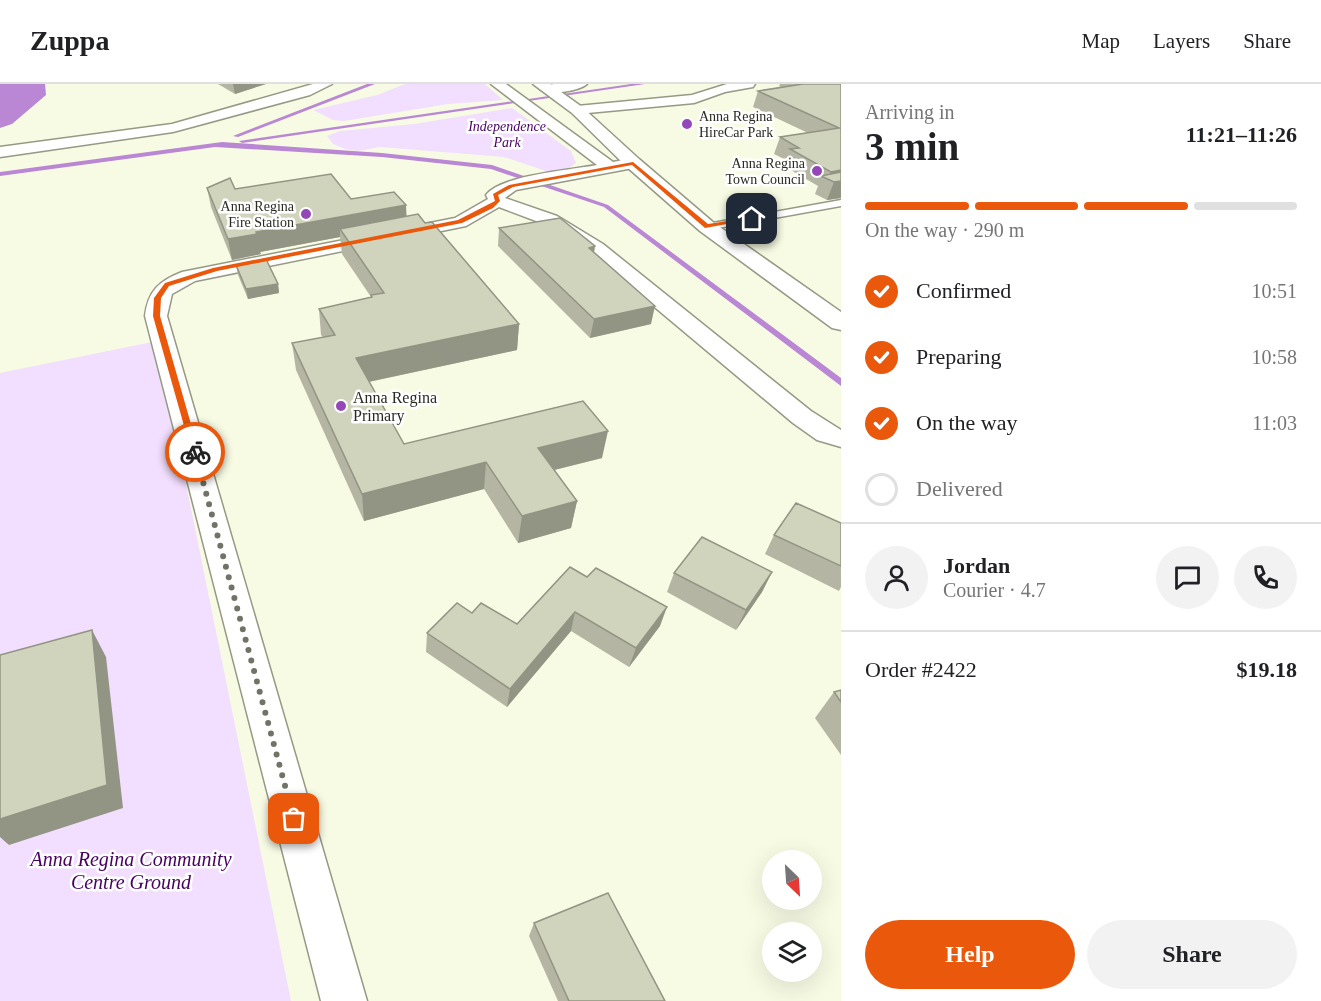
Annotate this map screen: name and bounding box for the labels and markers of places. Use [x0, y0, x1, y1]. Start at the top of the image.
place label: Anna Regina HireCar Park [699, 109, 773, 140]
marker: Anna Regina HireCar Park [680, 117, 694, 131]
place label: Anna Regina Town Council [725, 156, 806, 187]
marker: Anna Regina Town Council [810, 164, 824, 178]
pin [726, 193, 777, 244]
place label: Anna Regina Fire Station [221, 199, 295, 230]
marker: Anna Regina Fire Station [299, 207, 313, 221]
place label: Anna Regina Primary [353, 389, 437, 425]
marker: Anna Regina Primary [334, 399, 348, 413]
pin [268, 793, 319, 844]

